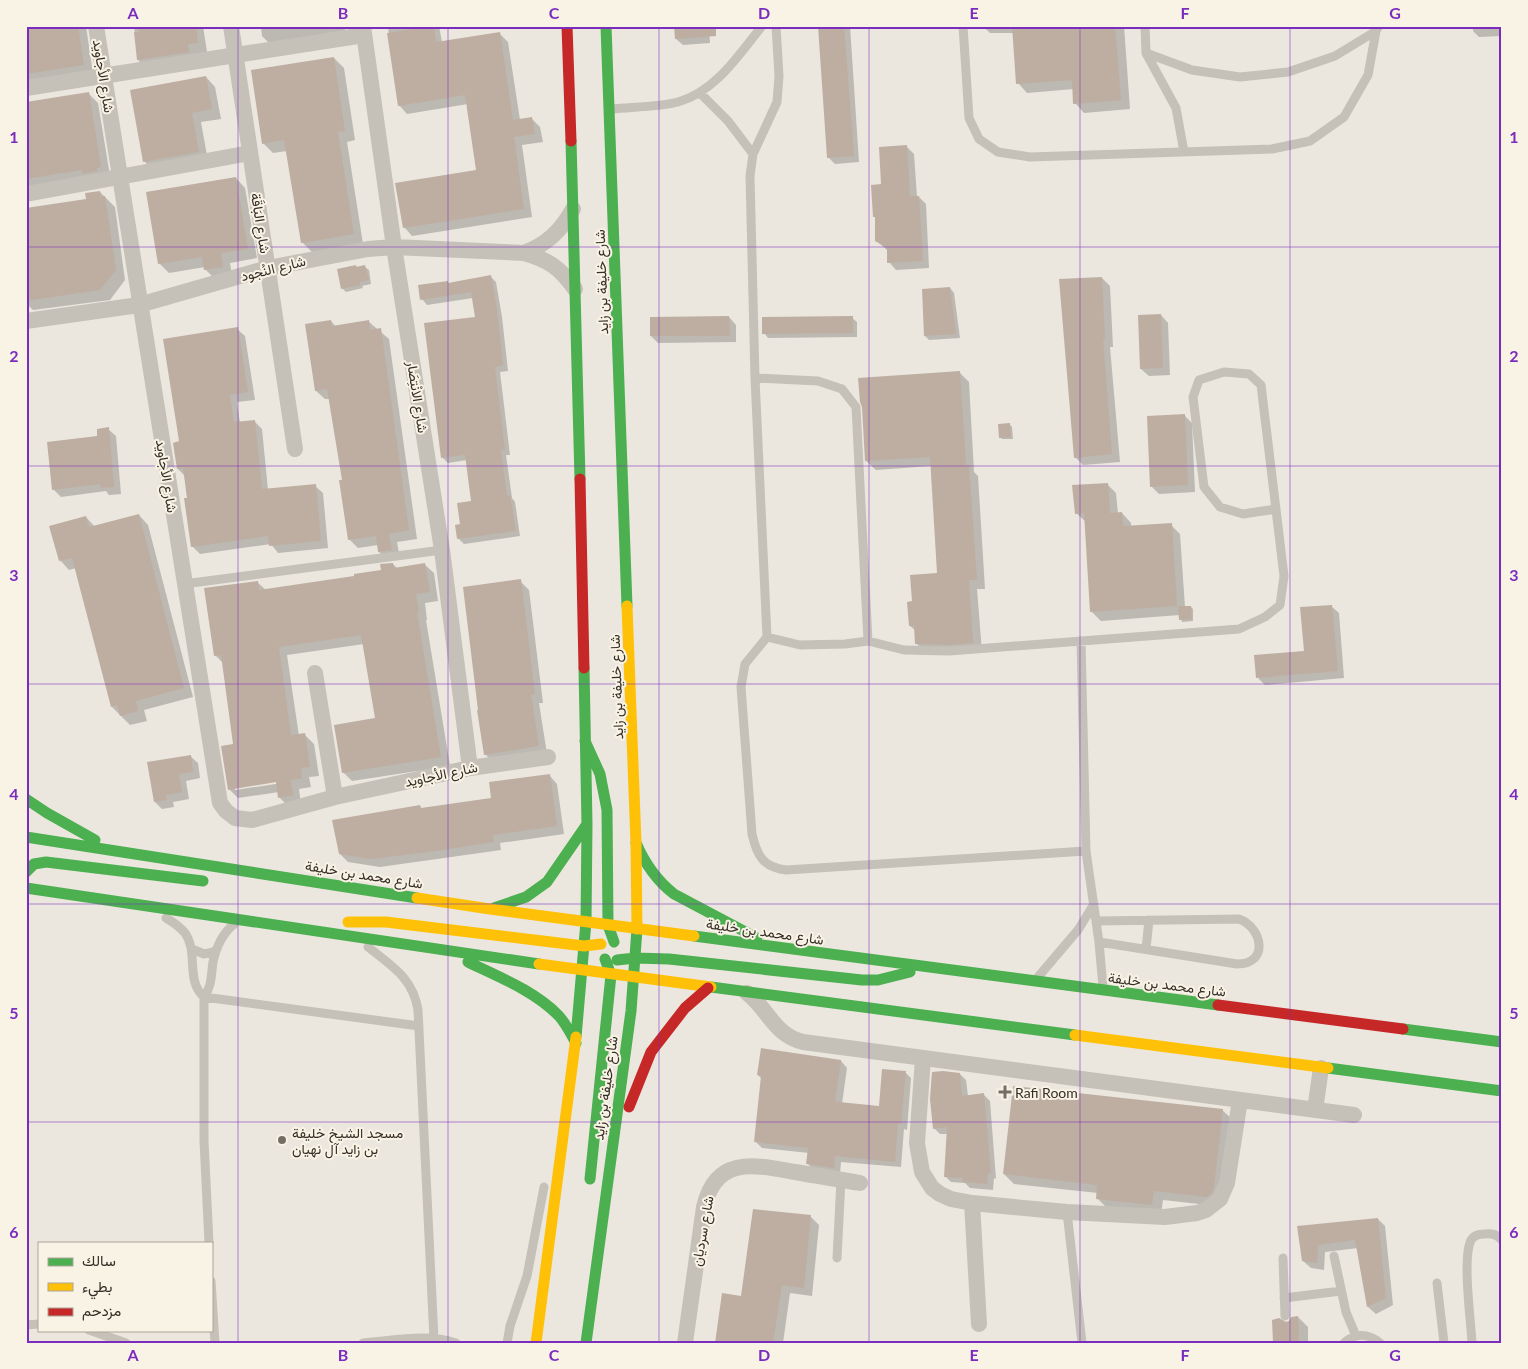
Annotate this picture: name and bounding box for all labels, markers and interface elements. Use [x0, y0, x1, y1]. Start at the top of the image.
text: A [126, 3, 139, 22]
text: B [338, 3, 348, 22]
text: C [549, 3, 560, 22]
text: D [758, 3, 770, 22]
text: E [969, 3, 979, 22]
text: F [1180, 3, 1190, 22]
text: G [1389, 3, 1401, 22]
street label: شارع الأجاويد [87, 38, 118, 114]
text: 1 [9, 127, 19, 146]
text: 1 [1509, 127, 1519, 146]
street label: شارع البَاقَة [245, 191, 274, 255]
street label: شارع خليفة بن زايد [591, 229, 614, 335]
street label: شارع النُجود [239, 252, 308, 287]
text: 2 [9, 346, 19, 365]
text: 2 [1509, 346, 1519, 365]
street label: شارع الانْتِصَار [401, 359, 432, 435]
street label: شارع الأجاويد [150, 438, 181, 514]
text: 3 [9, 565, 19, 584]
text: 3 [1509, 565, 1519, 584]
street label: شارع خليفة بن زايد [606, 634, 629, 740]
street label: شارع الأجاويد [403, 758, 480, 793]
text: 4 [9, 784, 19, 803]
text: 4 [1509, 784, 1519, 803]
street label: شارع محمد بن خليفة [304, 856, 424, 895]
street label: شارع محمد بن خليفة [705, 914, 825, 951]
street label: شارع محمد بن خليفة [1107, 968, 1227, 1003]
text: 5 [9, 1003, 19, 1022]
text: 5 [1509, 1003, 1519, 1022]
street label: شارع خليفة بن زايد [589, 1035, 624, 1142]
place label: Rafi Room [1015, 1084, 1078, 1101]
marker: Rafi Room [999, 1086, 1011, 1098]
place label: مسجد الشيخ خليفة بن زايد آل نهيان [292, 1124, 403, 1159]
marker: مسجد الشيخ خليفة بن زايد آل نهيان [276, 1134, 288, 1146]
street label: شارع سرديان [687, 1194, 720, 1268]
text: 6 [9, 1222, 19, 1241]
text: 6 [1509, 1222, 1519, 1241]
legend [38, 1242, 212, 1332]
text: سالك [82, 1251, 116, 1269]
text: بطيء [82, 1277, 112, 1300]
text: مزدحم [82, 1301, 121, 1321]
text: A [126, 1345, 139, 1364]
text: B [338, 1345, 348, 1364]
text: C [549, 1345, 560, 1364]
text: D [758, 1345, 770, 1364]
text: E [969, 1345, 979, 1364]
text: F [1180, 1345, 1190, 1364]
text: G [1389, 1345, 1401, 1364]

